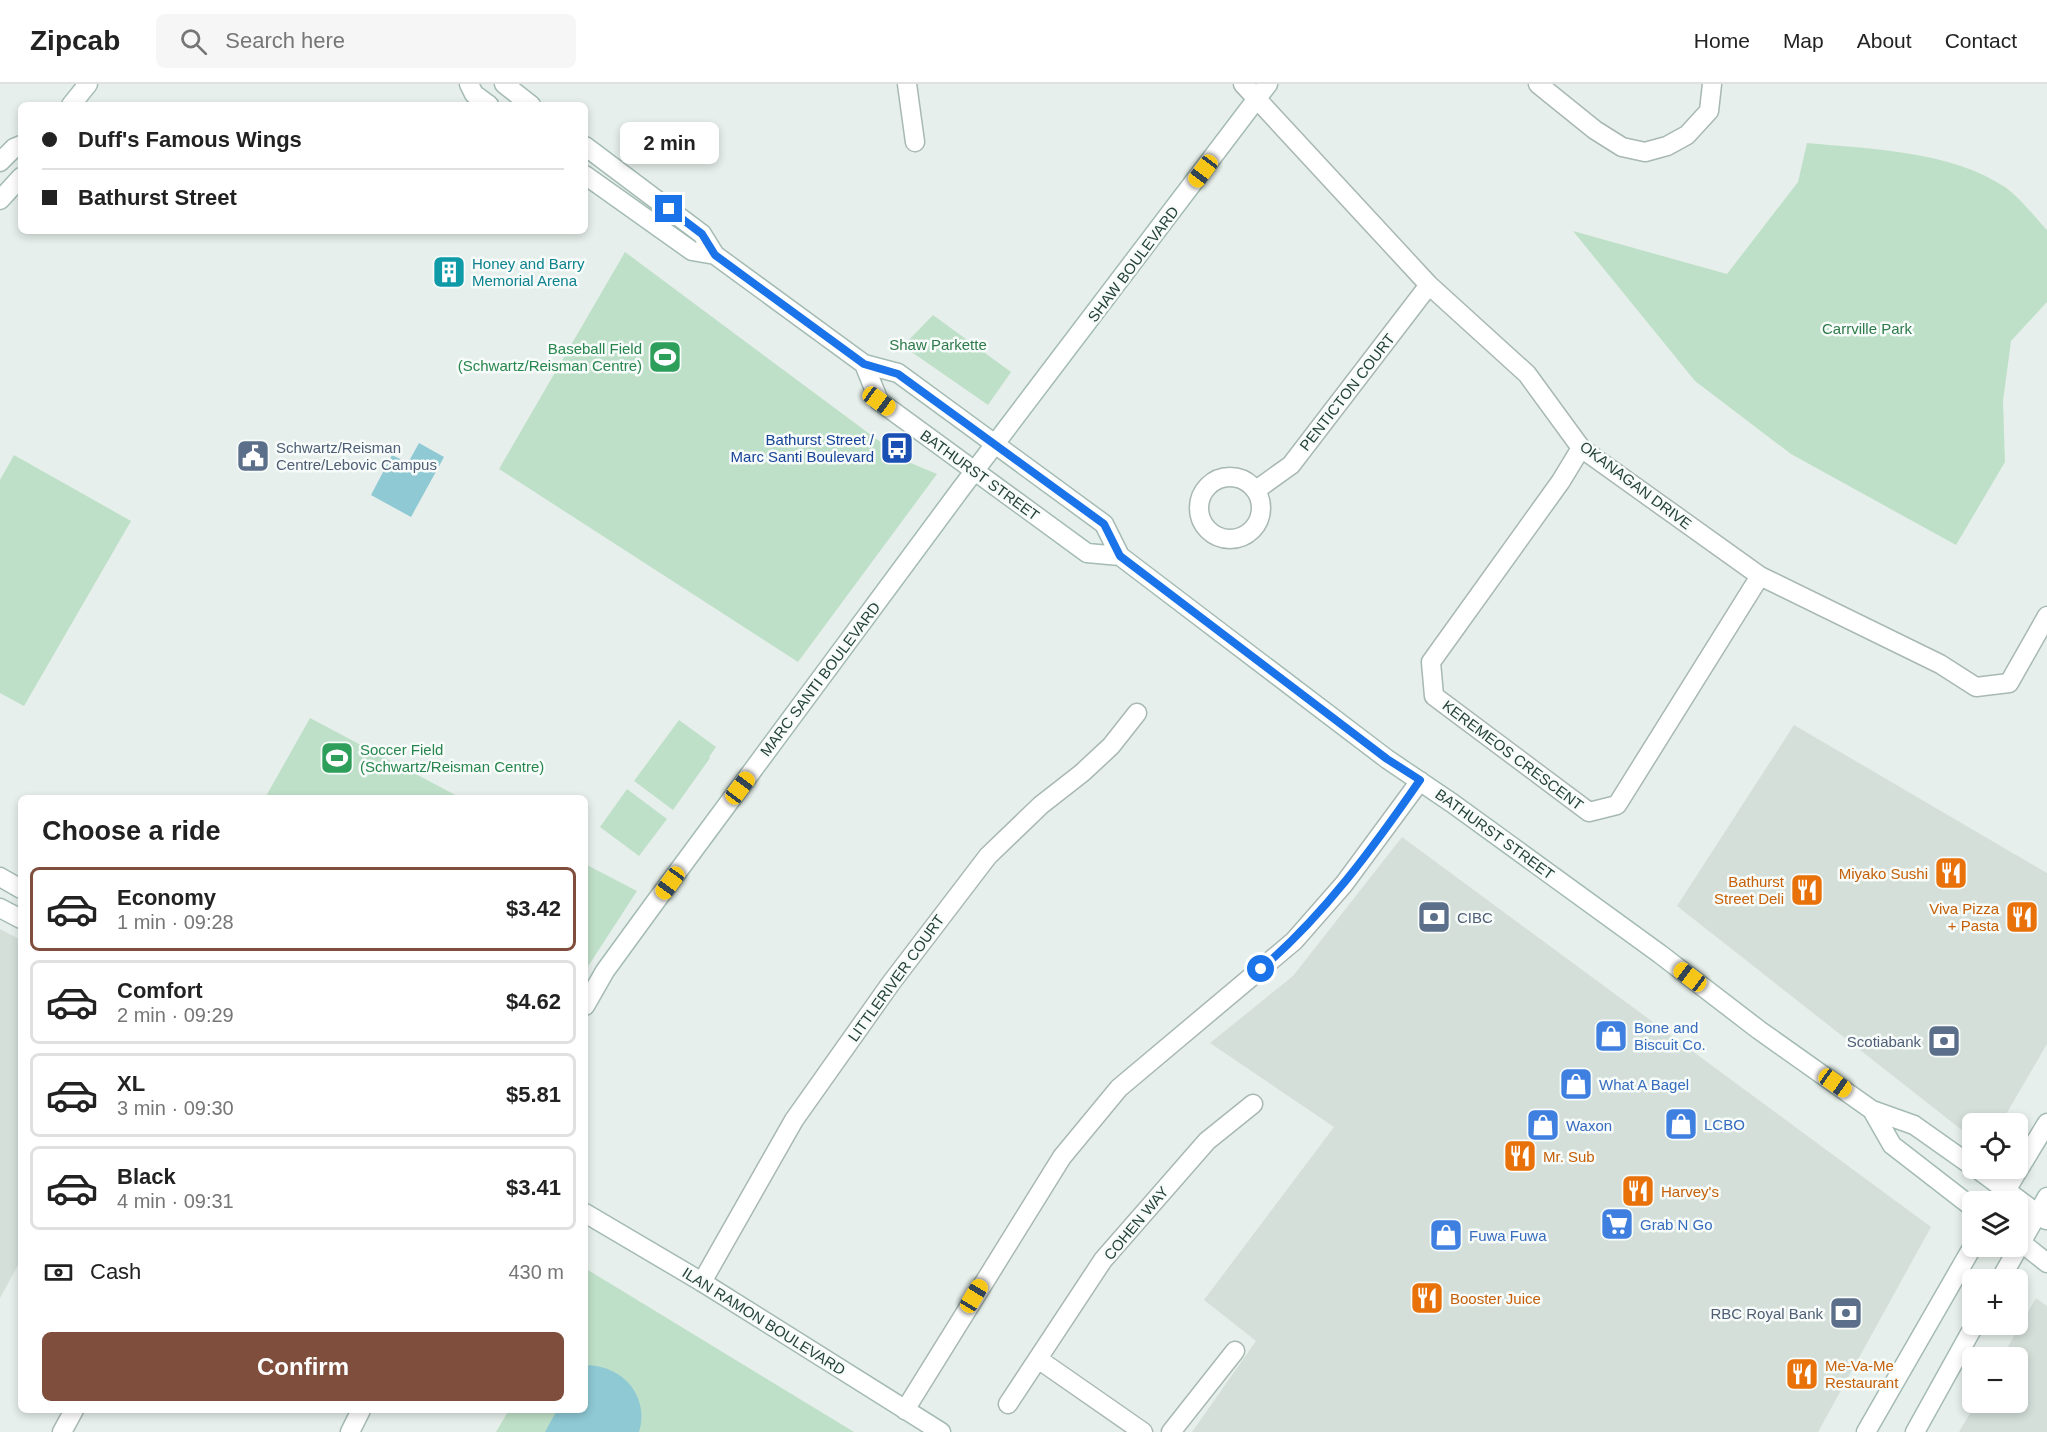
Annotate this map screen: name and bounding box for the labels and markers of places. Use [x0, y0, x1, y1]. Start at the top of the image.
building icon: Honey and Barry Memorial Arena [431, 254, 467, 290]
place label: Honey and Barry Memorial Arena [472, 255, 585, 289]
sports icon: Baseball Field (Schwartz/Reisman Centre) [647, 339, 683, 375]
place label: Baseball Field (Schwartz/Reisman Centre) [458, 340, 642, 374]
bus stop icon: Bathurst Street / Marc Santi Boulevard [879, 430, 915, 466]
place label: Bathurst Street / Marc Santi Boulevard [731, 431, 875, 465]
public building icon: Schwartz/Reisman Centre/Lebovic Campus [235, 438, 271, 474]
place label: Schwartz/Reisman Centre/Lebovic Campus [276, 439, 437, 473]
sports icon: Soccer Field (Schwartz/Reisman Centre) [319, 740, 355, 776]
place label: Soccer Field (Schwartz/Reisman Centre) [360, 741, 544, 775]
restaurant icon: Miyako Sushi [1933, 855, 1969, 891]
place label: Miyako Sushi [1839, 865, 1928, 882]
restaurant icon: Bathurst Street Deli [1789, 872, 1825, 908]
place label: Bathurst Street Deli [1714, 873, 1785, 907]
bank icon: CIBC [1416, 899, 1452, 935]
restaurant icon: Viva Pizza + Pasta [2004, 899, 2040, 935]
place label: Viva Pizza + Pasta [1929, 900, 2000, 934]
place label: CIBC [1457, 909, 1493, 926]
shop icon: Bone and Biscuit Co. [1593, 1018, 1629, 1054]
place label: Bone and Biscuit Co. [1634, 1019, 1706, 1053]
bank icon: Scotiabank [1926, 1023, 1962, 1059]
place label: Scotiabank [1847, 1033, 1921, 1050]
shop icon: What A Bagel [1558, 1066, 1594, 1102]
place label: What A Bagel [1599, 1076, 1689, 1093]
shop icon: LCBO [1663, 1106, 1699, 1142]
shop icon: Waxon [1525, 1107, 1561, 1143]
place label: LCBO [1704, 1116, 1745, 1133]
place label: Waxon [1566, 1117, 1612, 1134]
restaurant icon: Mr. Sub [1502, 1138, 1538, 1174]
place label: Mr. Sub [1543, 1148, 1595, 1165]
restaurant icon: Harvey's [1620, 1173, 1656, 1209]
place label: Harvey's [1661, 1183, 1719, 1200]
supermarket icon: Grab N Go [1599, 1206, 1635, 1242]
place label: Grab N Go [1640, 1216, 1713, 1233]
shop icon: Fuwa Fuwa [1428, 1217, 1464, 1253]
place label: Fuwa Fuwa [1469, 1227, 1547, 1244]
restaurant icon: Booster Juice [1409, 1280, 1445, 1316]
place label: Booster Juice [1450, 1290, 1541, 1307]
bank icon: RBC Royal Bank [1828, 1295, 1864, 1331]
place label: RBC Royal Bank [1710, 1305, 1823, 1322]
restaurant icon: Me-Va-Me Restaurant [1784, 1356, 1820, 1392]
place label: Me-Va-Me Restaurant [1825, 1357, 1899, 1391]

